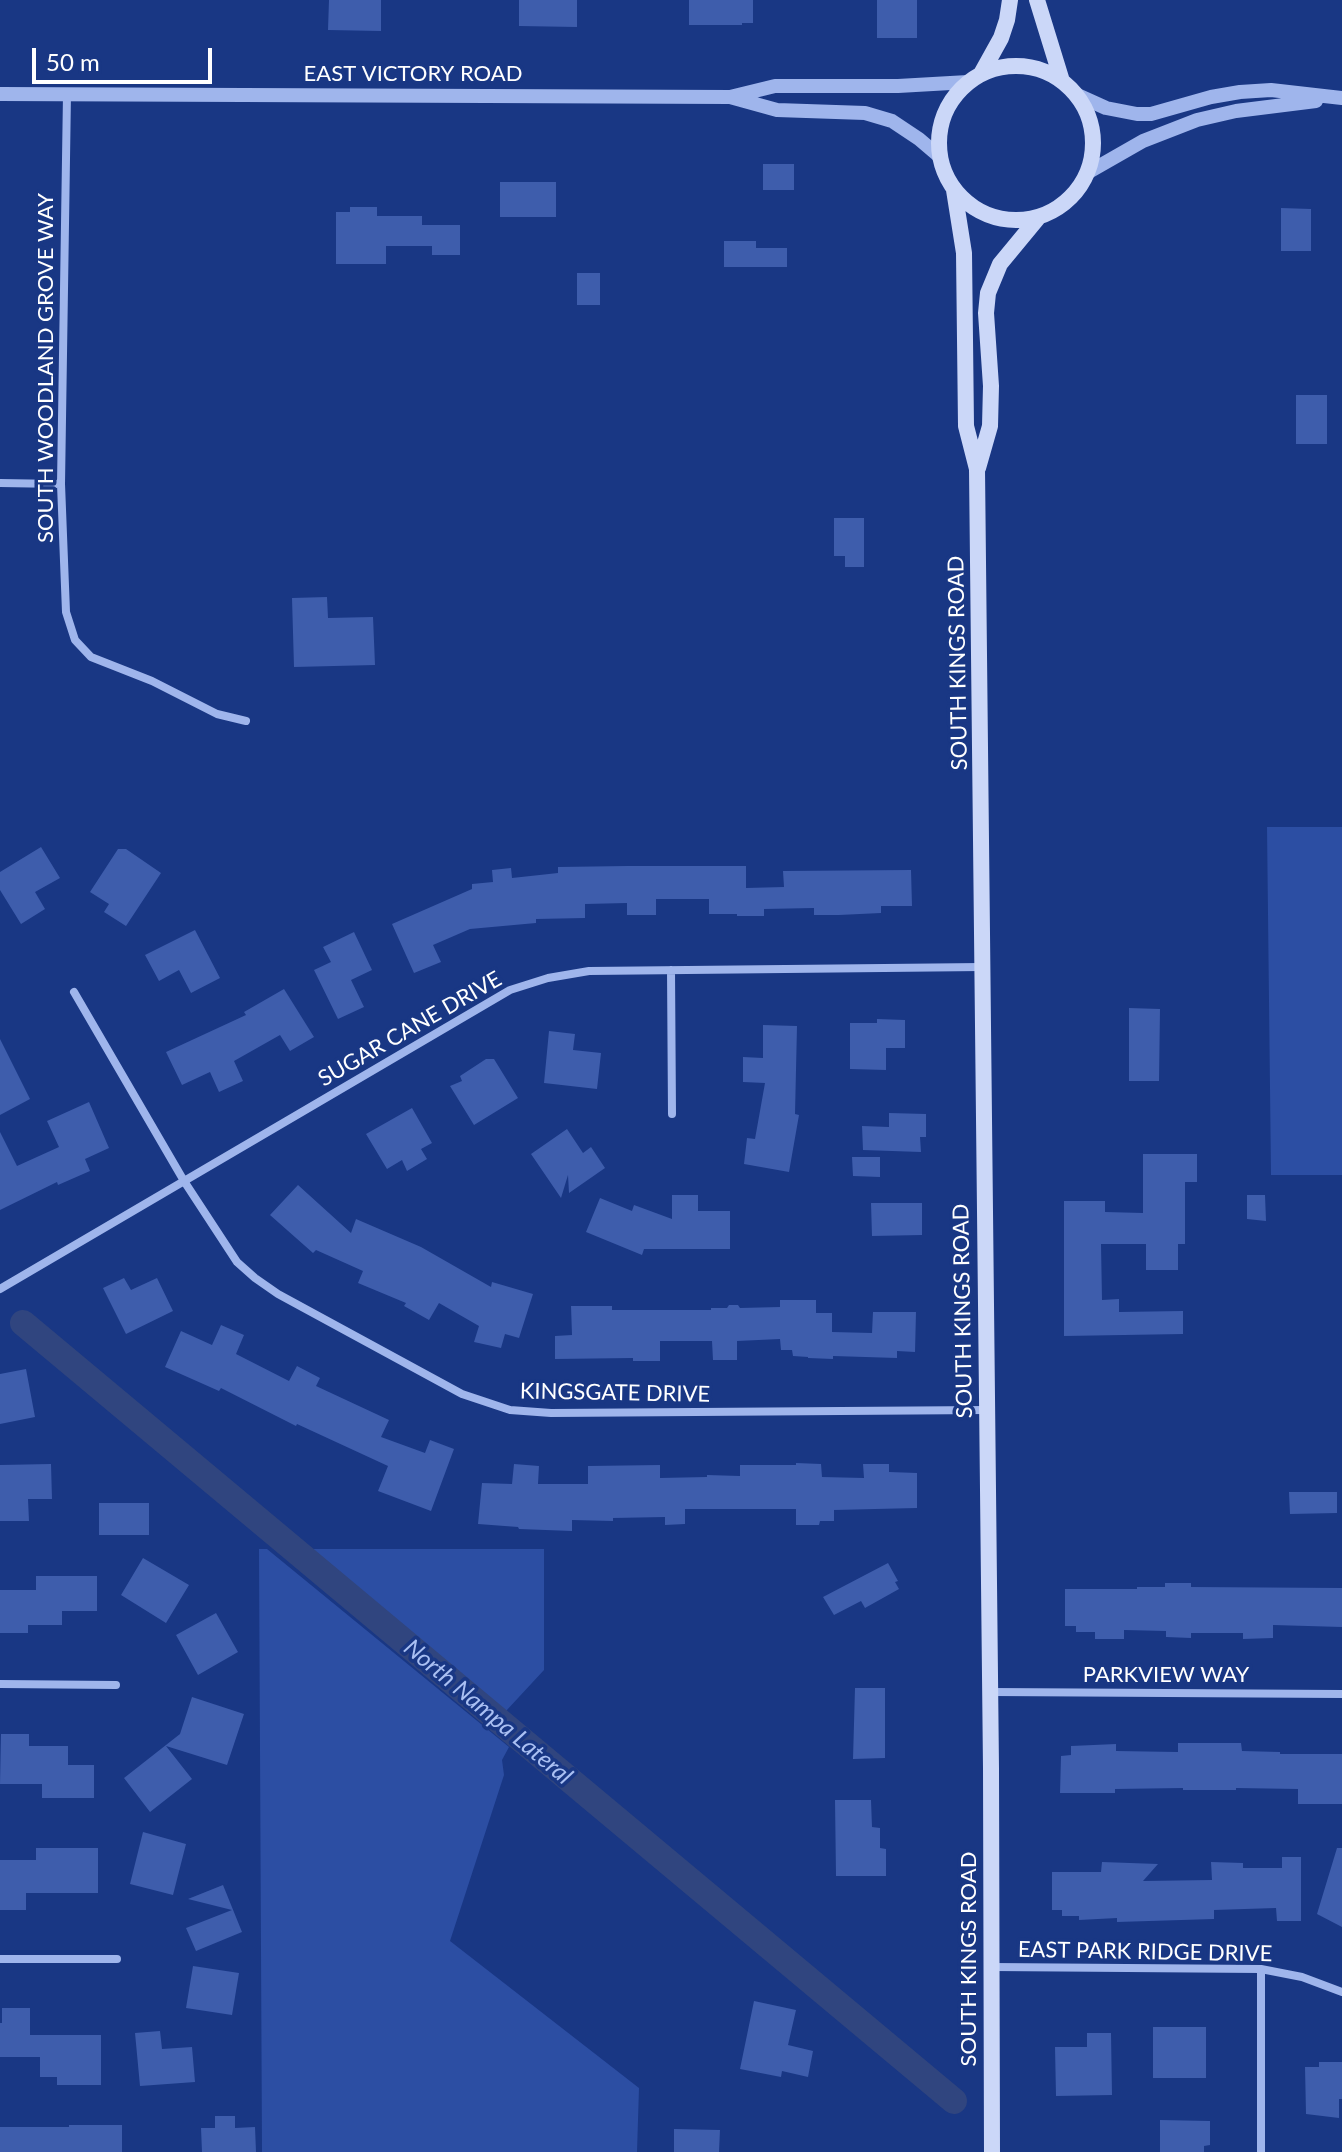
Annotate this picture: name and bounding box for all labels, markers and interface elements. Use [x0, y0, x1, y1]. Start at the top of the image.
scale bar [36, 32, 216, 82]
text: 50 m [46, 47, 100, 76]
street label: EAST VICTORY ROAD [304, 61, 522, 87]
street label: SOUTH WOODLAND GROVE WAY [33, 193, 59, 543]
street label: SOUTH KINGS ROAD [943, 555, 973, 771]
street label: SUGAR CANE DRIVE [314, 966, 506, 1092]
street label: SOUTH KINGS ROAD [948, 1203, 978, 1419]
street label: KINGSGATE DRIVE [520, 1378, 710, 1408]
water label: North Nampa Lateral [398, 1633, 578, 1791]
street label: PARKVIEW WAY [1083, 1662, 1249, 1688]
street label: SOUTH KINGS ROAD [956, 1852, 982, 2066]
street label: EAST PARK RIDGE DRIVE [1018, 1937, 1272, 1967]

